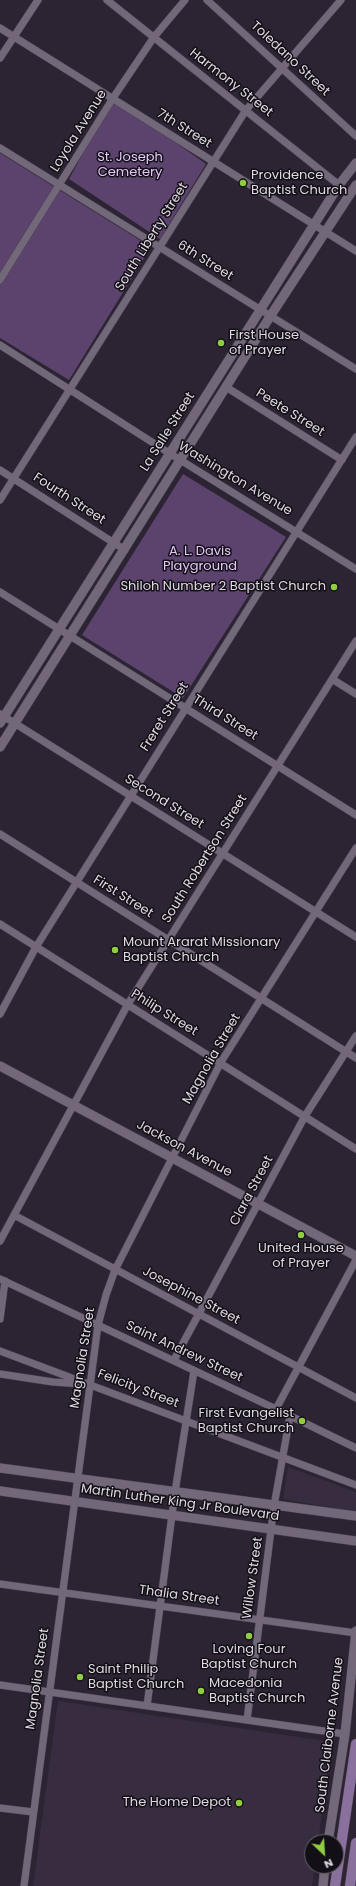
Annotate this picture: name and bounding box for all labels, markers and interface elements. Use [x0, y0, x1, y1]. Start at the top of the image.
street label: Toledano Street [247, 18, 333, 100]
street label: Harmony Street [186, 46, 276, 120]
street label: Loyola Avenue [48, 87, 110, 175]
street label: 7th Street [154, 106, 214, 152]
park label: St. Joseph Cemetery [97, 150, 163, 181]
place label: Providence Baptist Church [251, 168, 347, 199]
marker: Providence Baptist Church [238, 178, 248, 188]
street label: South Liberty Street [112, 180, 192, 294]
street label: 6th Street [174, 238, 236, 284]
place label: First House of Prayer [229, 328, 299, 359]
marker: First House of Prayer [216, 338, 226, 348]
street label: Peete Street [253, 386, 327, 440]
street label: La Salle Street [137, 390, 199, 474]
street label: Washington Avenue [175, 439, 295, 519]
street label: Fourth Street [30, 470, 108, 528]
park label: A. L. Davis Playground [163, 544, 237, 575]
place label: Shiloh Number 2 Baptist Church [120, 579, 326, 595]
marker: Shiloh Number 2 Baptist Church [329, 582, 339, 592]
street label: Freret Street [138, 680, 192, 754]
street label: Third Street [190, 692, 260, 744]
street label: Second Street [121, 771, 207, 833]
street label: South Robertson Street [159, 792, 251, 926]
street label: First Street [90, 872, 156, 922]
place label: Mount Ararat Missionary Baptist Church [123, 935, 280, 966]
marker: Mount Ararat Missionary Baptist Church [110, 945, 120, 955]
street label: Philip Street [128, 986, 200, 1040]
street label: Magnolia Street [180, 1011, 244, 1107]
street label: Jackson Avenue [134, 1117, 234, 1181]
street label: Clara Street [227, 1153, 277, 1229]
marker: United House of Prayer [296, 1230, 306, 1240]
place label: United House of Prayer [258, 1241, 344, 1272]
street label: Josephine Street [140, 1264, 242, 1328]
street label: Magnolia Street [67, 1306, 99, 1410]
street label: Saint Andrew Street [123, 1318, 245, 1386]
street label: Felicity Street [95, 1366, 181, 1412]
place label: First Evangelist Baptist Church [198, 1406, 294, 1437]
marker: First Evangelist Baptist Church [297, 1416, 307, 1426]
street label: Martin Luther King Jr Boulevard [80, 1481, 280, 1525]
street label: Willow Street [240, 1536, 266, 1620]
street label: Thalia Street [138, 1583, 220, 1609]
street label: Magnolia Street [23, 1627, 53, 1731]
marker: Loving Four Baptist Church [244, 1631, 254, 1641]
place label: Loving Four Baptist Church [201, 1642, 297, 1673]
street label: South Claiborne Avenue [313, 1656, 347, 1814]
place label: Saint Philip Baptist Church [88, 1662, 184, 1693]
marker: Saint Philip Baptist Church [75, 1672, 85, 1682]
place label: Macedonia Baptist Church [209, 1676, 305, 1707]
marker: Macedonia Baptist Church [196, 1686, 206, 1696]
place label: The Home Depot [123, 1795, 231, 1811]
marker: The Home Depot [234, 1798, 244, 1808]
north arrow [304, 1834, 344, 1874]
text: N [322, 1855, 336, 1873]

